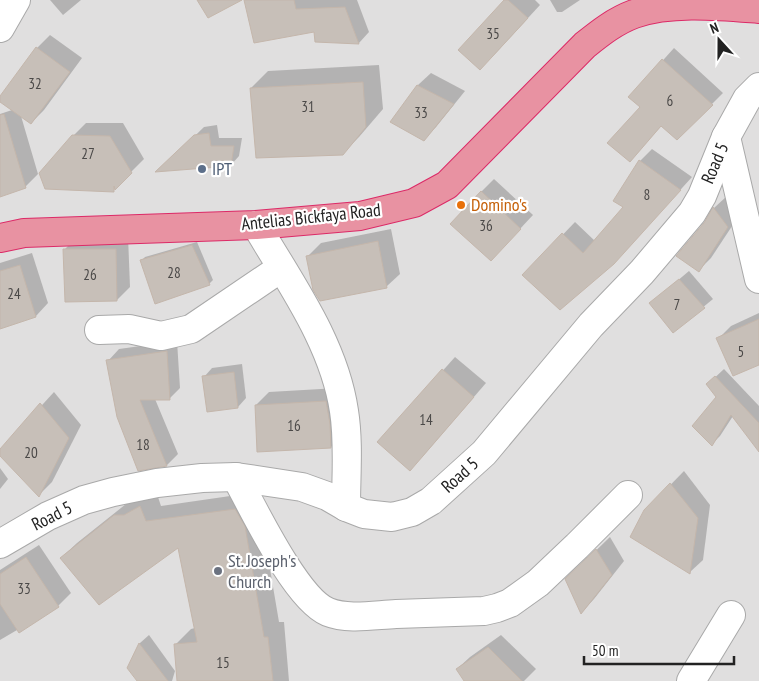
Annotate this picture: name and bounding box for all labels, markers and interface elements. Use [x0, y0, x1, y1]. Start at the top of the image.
north arrow [694, 15, 744, 65]
text: N [708, 18, 721, 38]
house number: 35 [486, 24, 500, 43]
house number: 32 [28, 74, 42, 93]
house number: 6 [667, 91, 674, 110]
house number: 31 [301, 97, 315, 116]
house number: 33 [414, 103, 428, 122]
street label: Road 5 [696, 139, 733, 187]
house number: 27 [81, 144, 95, 163]
place label: IPT [212, 157, 232, 180]
marker: IPT [196, 163, 208, 175]
house number: 8 [644, 185, 650, 204]
place label: Domino's [471, 193, 527, 216]
street label: Antelias Bickfaya Road [240, 198, 382, 235]
marker: Domino's [455, 199, 467, 211]
house number: 36 [479, 216, 493, 235]
house number: 28 [167, 263, 181, 282]
house number: 26 [83, 265, 97, 284]
house number: 24 [7, 284, 21, 303]
house number: 7 [674, 295, 680, 314]
house number: 5 [738, 342, 744, 361]
house number: 14 [419, 410, 433, 429]
house number: 16 [287, 416, 301, 435]
house number: 18 [136, 435, 150, 454]
house number: 20 [24, 443, 38, 462]
street label: Road 5 [436, 452, 483, 497]
street label: Road 5 [28, 496, 76, 535]
place label: St. Joseph's Church [228, 549, 296, 593]
marker: St. Joseph's Church [212, 565, 224, 577]
house number: 33 [17, 579, 31, 598]
scale bar [584, 634, 734, 666]
text: 50 m [592, 641, 618, 660]
house number: 15 [216, 653, 230, 672]

